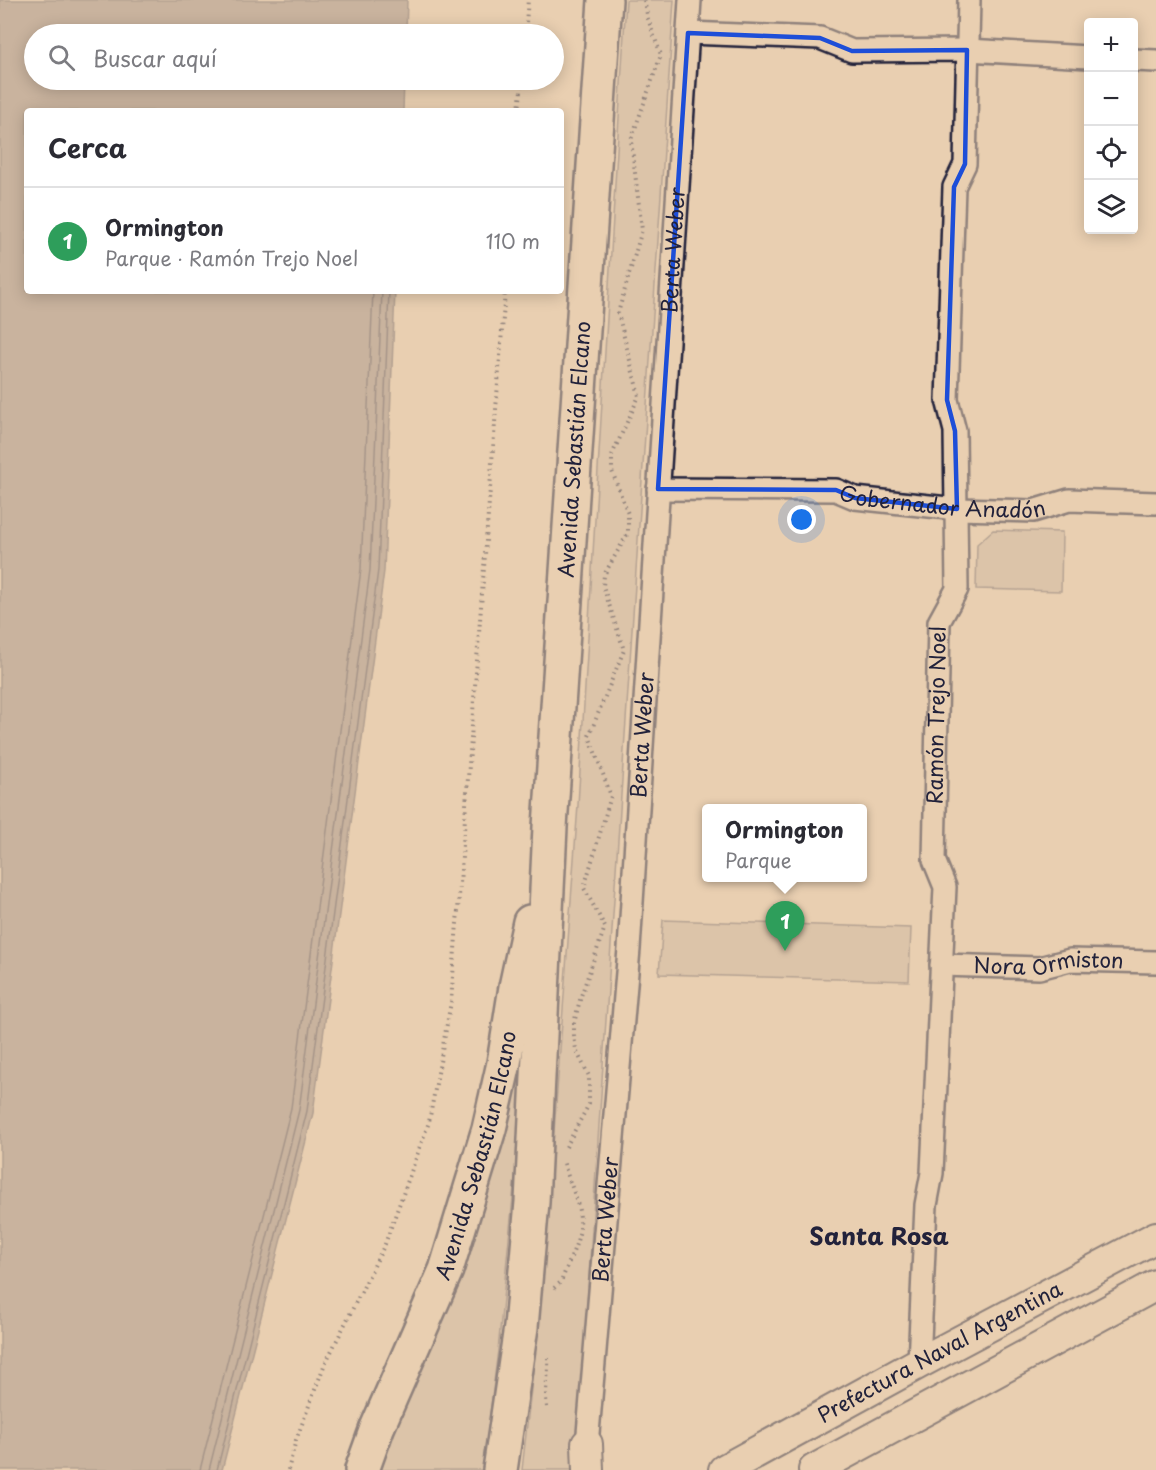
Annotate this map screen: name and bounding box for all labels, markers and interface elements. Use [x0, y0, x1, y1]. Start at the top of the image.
map controls [1084, 18, 1138, 234]
button: + [1084, 18, 1138, 72]
search box [24, 24, 564, 90]
icon: search [45, 41, 78, 74]
text: Buscar aquí [93, 41, 217, 74]
button: − [1084, 72, 1138, 126]
button: locate [1084, 126, 1138, 180]
text: Cerca [48, 128, 127, 167]
button: layers [1084, 180, 1138, 234]
street label: Berta Weber [652, 186, 692, 314]
text: Ormington [105, 210, 224, 243]
text: 1 [63, 226, 72, 256]
text: 110 m [486, 226, 540, 256]
text: Parque · Ramón Trejo Noel [105, 243, 358, 273]
street label: Avenida Sebastián Elcano [549, 320, 598, 578]
street label: Gobernador Anadón [834, 475, 1049, 525]
your location [787, 505, 816, 534]
street label: Ramón Trejo Noel [917, 626, 953, 805]
street label: Berta Weber [621, 671, 661, 799]
popup [702, 804, 867, 882]
text: Ormington [725, 812, 844, 845]
text: Parque [725, 845, 792, 875]
pin: 1 [766, 902, 804, 951]
street label: Nora Ormiston [973, 941, 1124, 983]
street label: Avenida Sebastián Elcano [426, 1028, 523, 1284]
street label: Berta Weber [583, 1155, 625, 1284]
district label: Santa Rosa [809, 1217, 950, 1253]
street label: Prefectura Naval Argentina [811, 1272, 1067, 1430]

